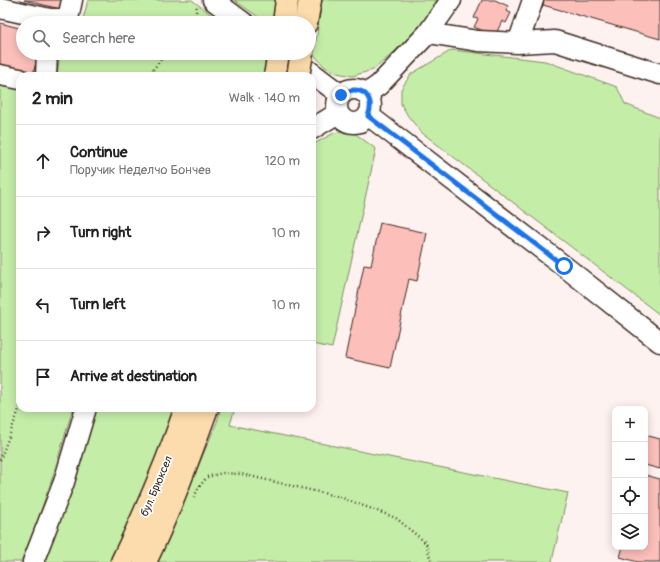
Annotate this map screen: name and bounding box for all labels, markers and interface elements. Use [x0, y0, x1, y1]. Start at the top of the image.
search box [16, 16, 316, 60]
icon: search [30, 27, 52, 49]
text: Search here [62, 29, 135, 48]
route end [332, 86, 350, 104]
text: 2 min [32, 88, 73, 109]
text: Walk · 140 m [229, 90, 300, 106]
text: Continue [70, 143, 128, 162]
icon: ahead [32, 150, 54, 172]
text: 120 m [264, 153, 300, 169]
text: Поручик Неделчо Бончев [70, 162, 211, 178]
icon: right [32, 222, 54, 244]
text: Turn right [70, 223, 131, 242]
text: 10 m [272, 225, 300, 241]
route start [555, 257, 573, 275]
icon: left [32, 294, 54, 316]
text: Turn left [70, 295, 126, 314]
text: 10 m [272, 297, 300, 313]
icon: arrive [32, 366, 54, 388]
text: Arrive at destination [70, 367, 197, 386]
map controls [612, 406, 648, 550]
button: + [612, 406, 648, 442]
button: − [612, 442, 648, 478]
street label: бул. Брюксел [138, 454, 175, 518]
button: locate [612, 478, 648, 514]
button: layers [612, 514, 648, 550]

